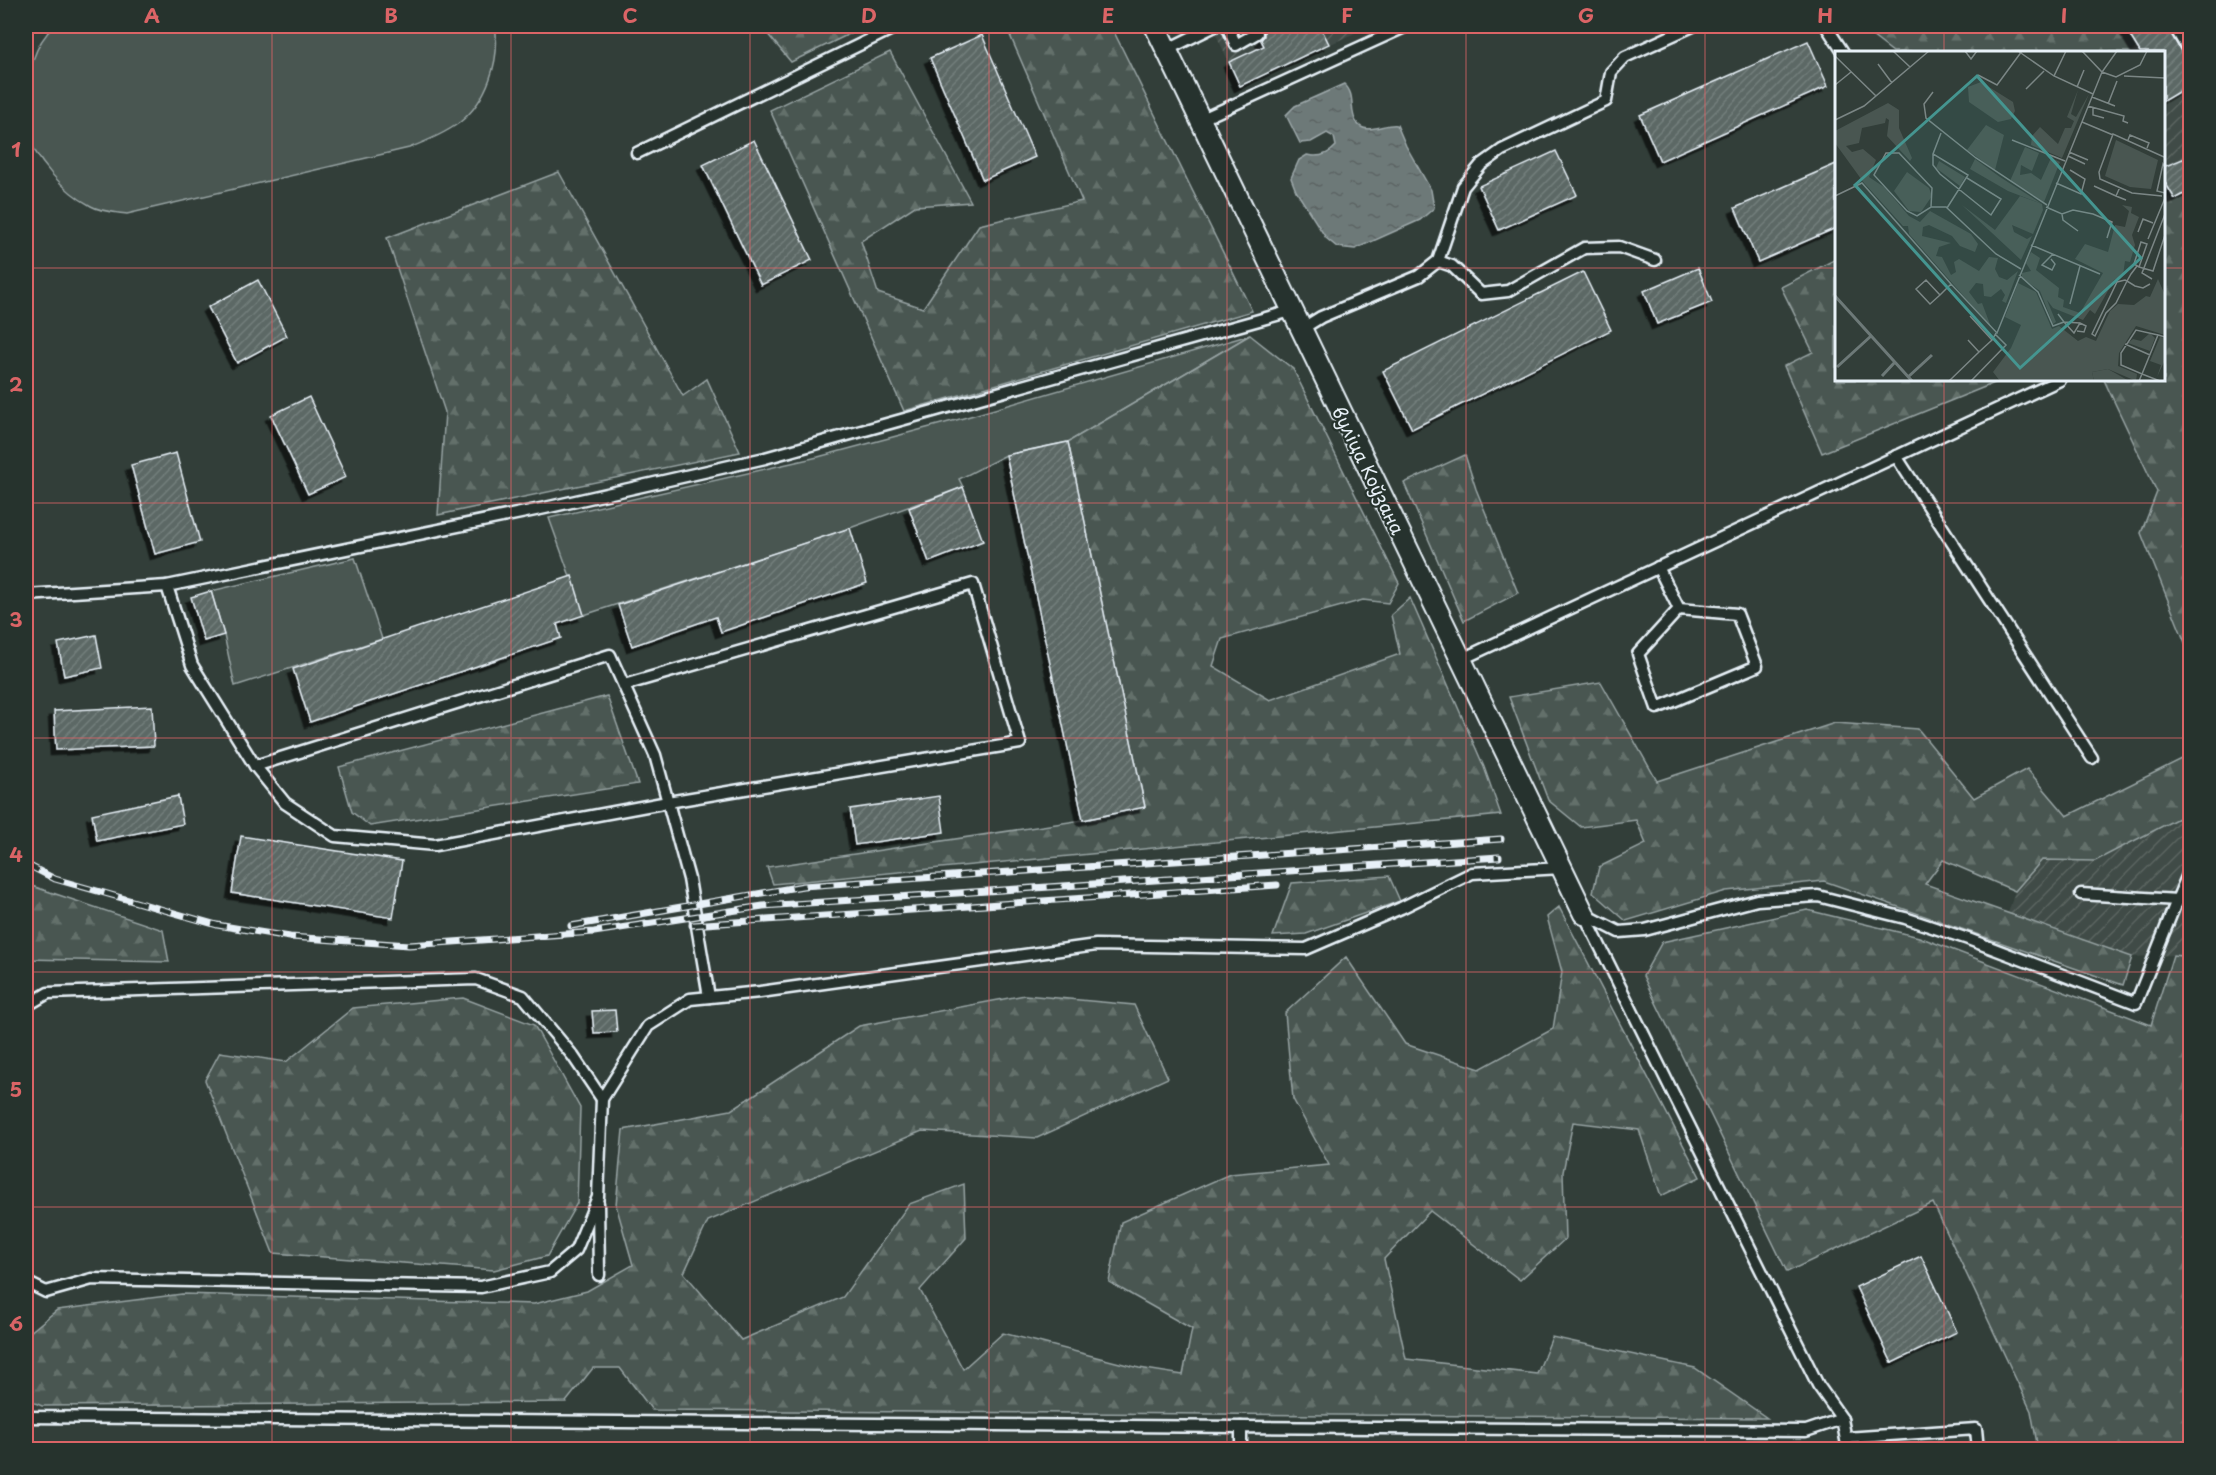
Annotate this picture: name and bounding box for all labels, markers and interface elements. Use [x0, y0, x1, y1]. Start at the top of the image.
text: A [144, 0, 160, 30]
text: B [384, 0, 398, 30]
text: C [622, 0, 638, 30]
text: D [861, 0, 877, 30]
text: E [1102, 0, 1114, 30]
text: F [1341, 0, 1353, 30]
text: G [1578, 0, 1594, 30]
text: H [1817, 0, 1833, 30]
text: I [2061, 0, 2067, 30]
inset map [1835, 51, 2165, 381]
text: 1 [11, 134, 21, 164]
text: 2 [9, 369, 23, 399]
street label: вуліца Коўзана [1326, 401, 1412, 539]
text: 3 [9, 604, 23, 634]
text: 4 [9, 839, 23, 869]
text: 5 [10, 1074, 22, 1104]
text: 6 [9, 1308, 23, 1338]

